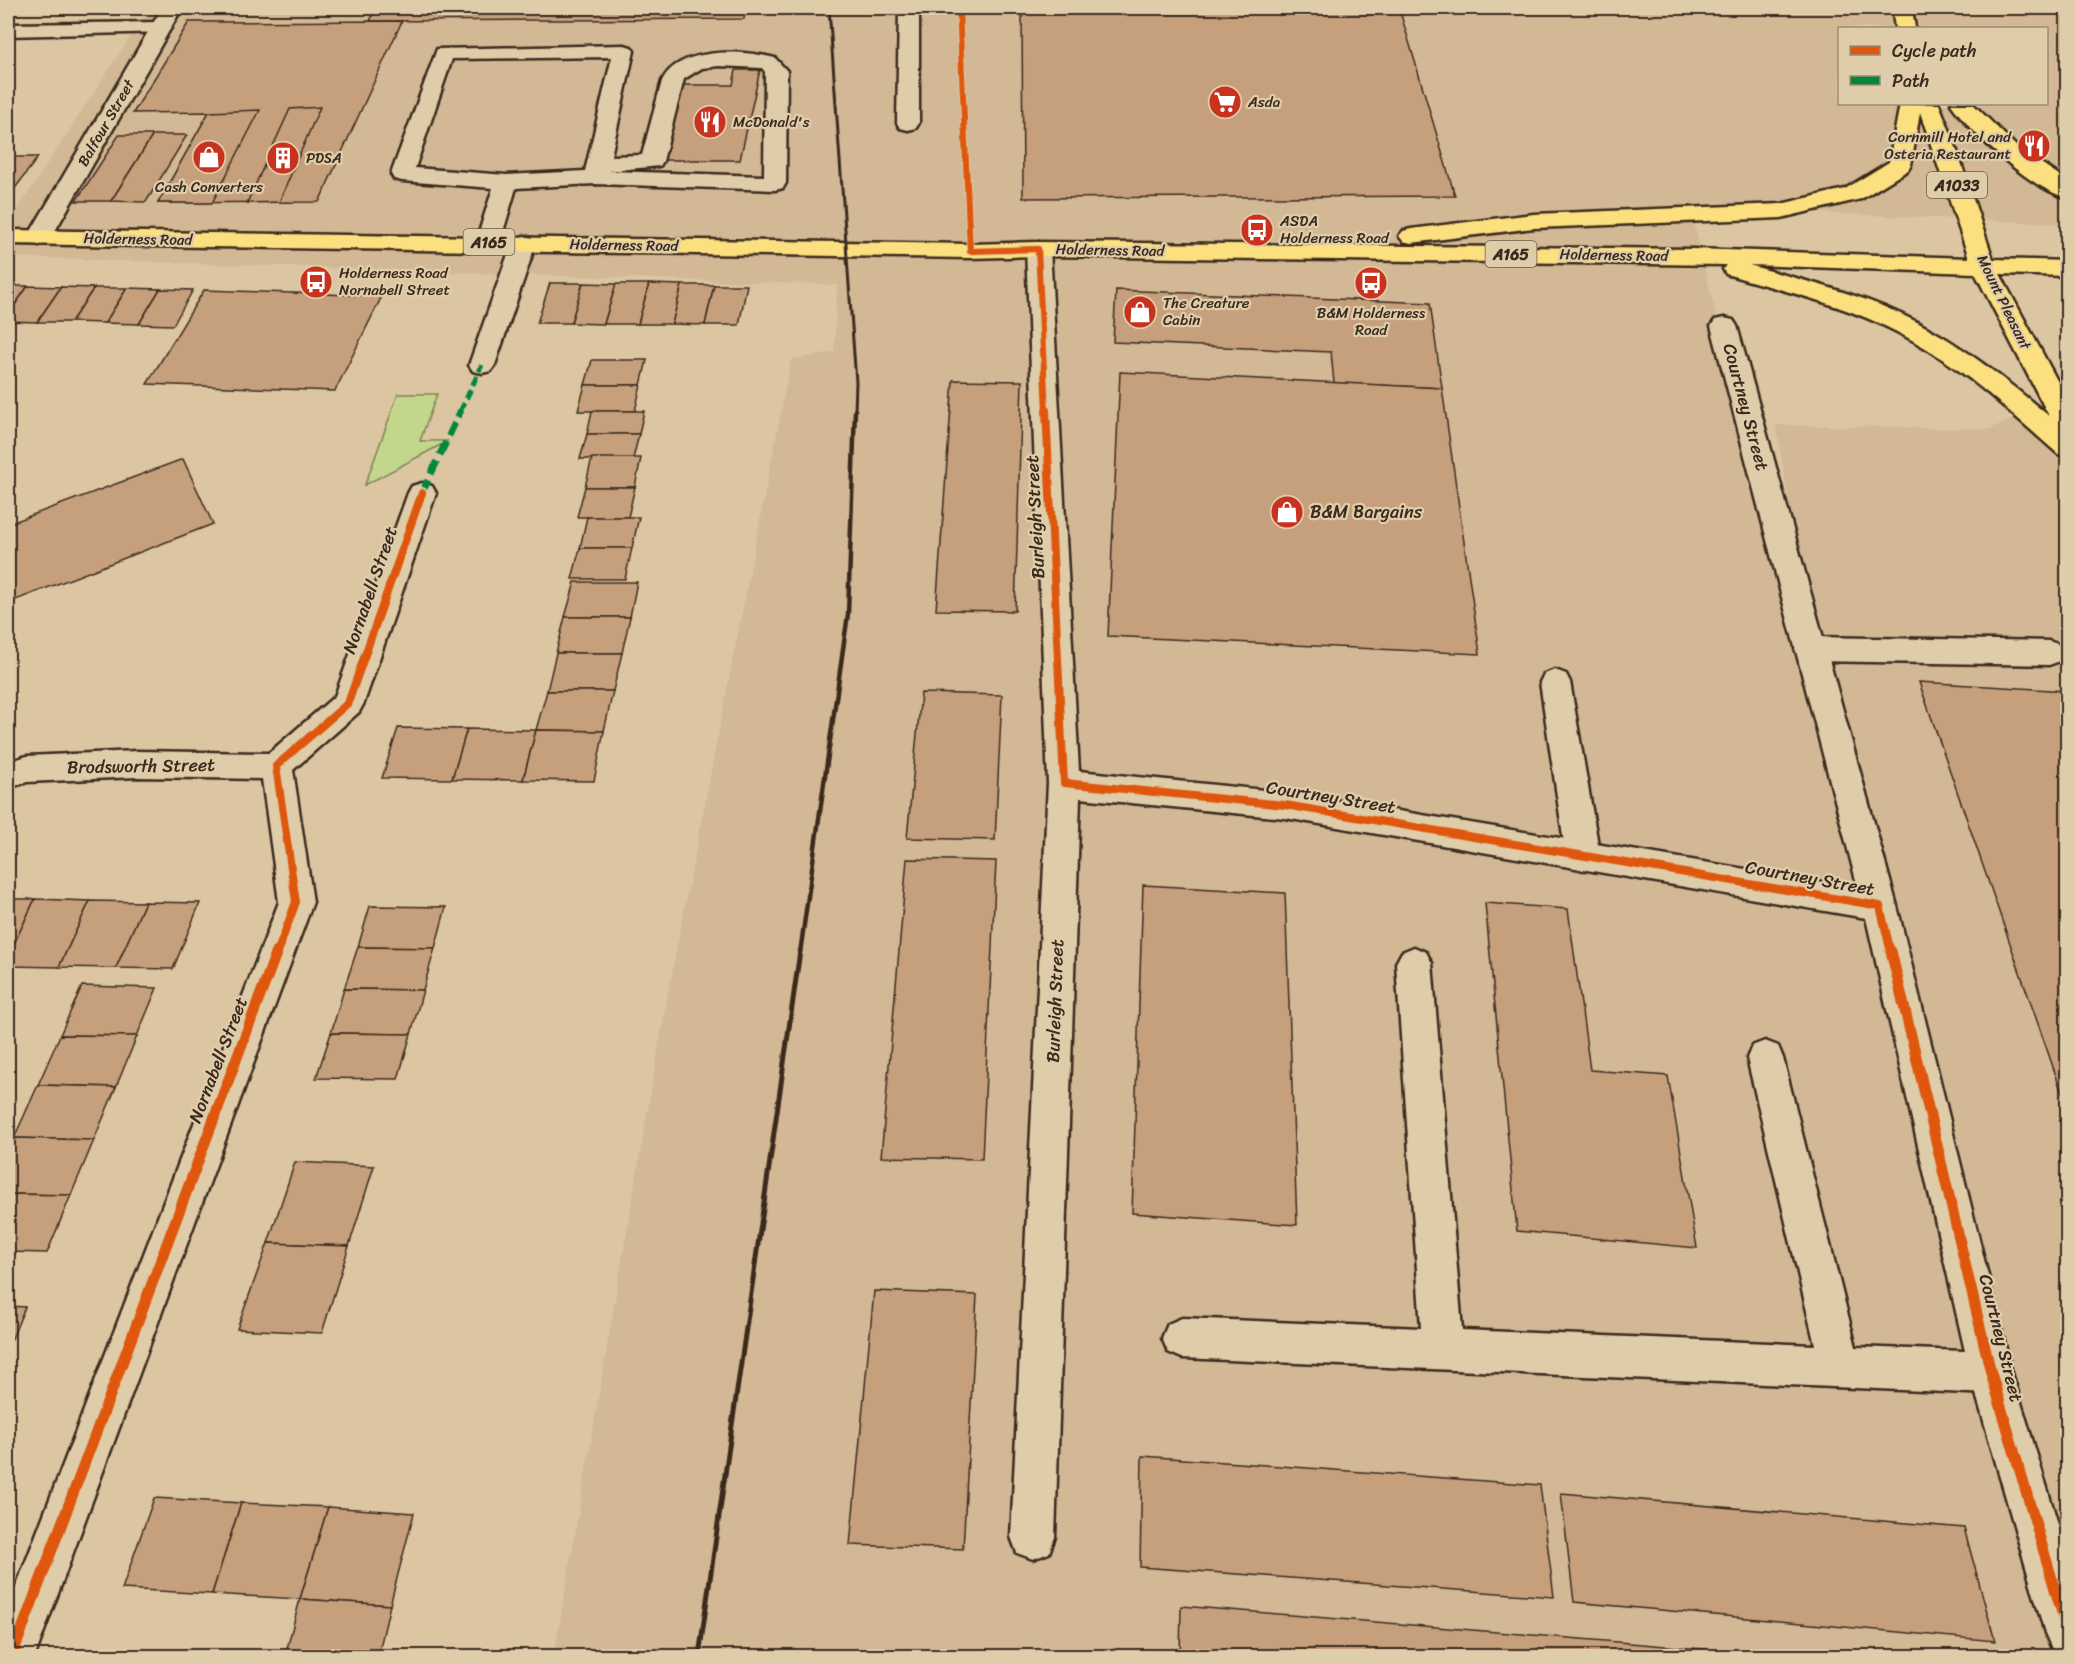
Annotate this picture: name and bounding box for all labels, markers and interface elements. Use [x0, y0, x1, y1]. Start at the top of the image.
legend [1838, 27, 2048, 105]
text: Cycle path [1892, 35, 1976, 67]
text: Path [1892, 65, 1929, 97]
street label: Balfour Street [70, 74, 142, 172]
supermarket icon: Asda [1207, 84, 1243, 120]
place label: Asda [1247, 89, 1281, 115]
restaurant icon: McDonald's [692, 104, 728, 140]
place label: McDonald's [733, 109, 810, 135]
place label: Cornmill Hotel and Osteria Restaurant [1884, 124, 2012, 167]
restaurant icon: Cornmill Hotel and Osteria Restaurant [2016, 128, 2052, 164]
shop icon: Cash Converters [191, 139, 227, 175]
building icon: PDSA [265, 140, 301, 176]
place label: PDSA [306, 145, 342, 171]
road number: A1033 [1927, 172, 1987, 198]
place label: Cash Converters [155, 174, 263, 200]
place label: ASDA Holderness Road [1279, 208, 1390, 251]
bus stop icon: ASDA Holderness Road [1239, 212, 1275, 248]
street label: Holderness Road [83, 225, 194, 253]
road number: A165 [464, 229, 514, 255]
street label: Holderness Road [569, 231, 680, 259]
street label: Holderness Road [1055, 236, 1166, 264]
road number: A165 [1486, 241, 1537, 267]
street label: Holderness Road [1559, 241, 1670, 269]
street label: Mount Pleasant [1970, 250, 2039, 355]
place label: Holderness Road Nornabell Street [339, 260, 451, 303]
bus stop icon: Holderness Road Nornabell Street [298, 264, 334, 300]
bus stop icon: B&M Holderness Road [1353, 265, 1389, 301]
place label: The Creature Cabin [1163, 290, 1250, 333]
shop icon: The Creature Cabin [1122, 294, 1158, 330]
place label: B&M Holderness Road [1317, 300, 1426, 343]
street label: Courtney Street [1714, 340, 1778, 474]
street label: Burleigh Street [1016, 454, 1054, 580]
shop icon: B&M Bargains [1269, 494, 1305, 530]
place label: B&M Bargains [1310, 496, 1423, 528]
street label: Nornabell Street [333, 522, 407, 658]
street label: Brodsworth Street [67, 749, 215, 783]
street label: Courtney Street [1264, 771, 1398, 823]
street label: Courtney Street [1743, 851, 1877, 905]
street label: Burleigh Street [1037, 938, 1073, 1063]
street label: Nornabell Street [179, 992, 257, 1128]
street label: Courtney Street [1970, 1271, 2032, 1405]

